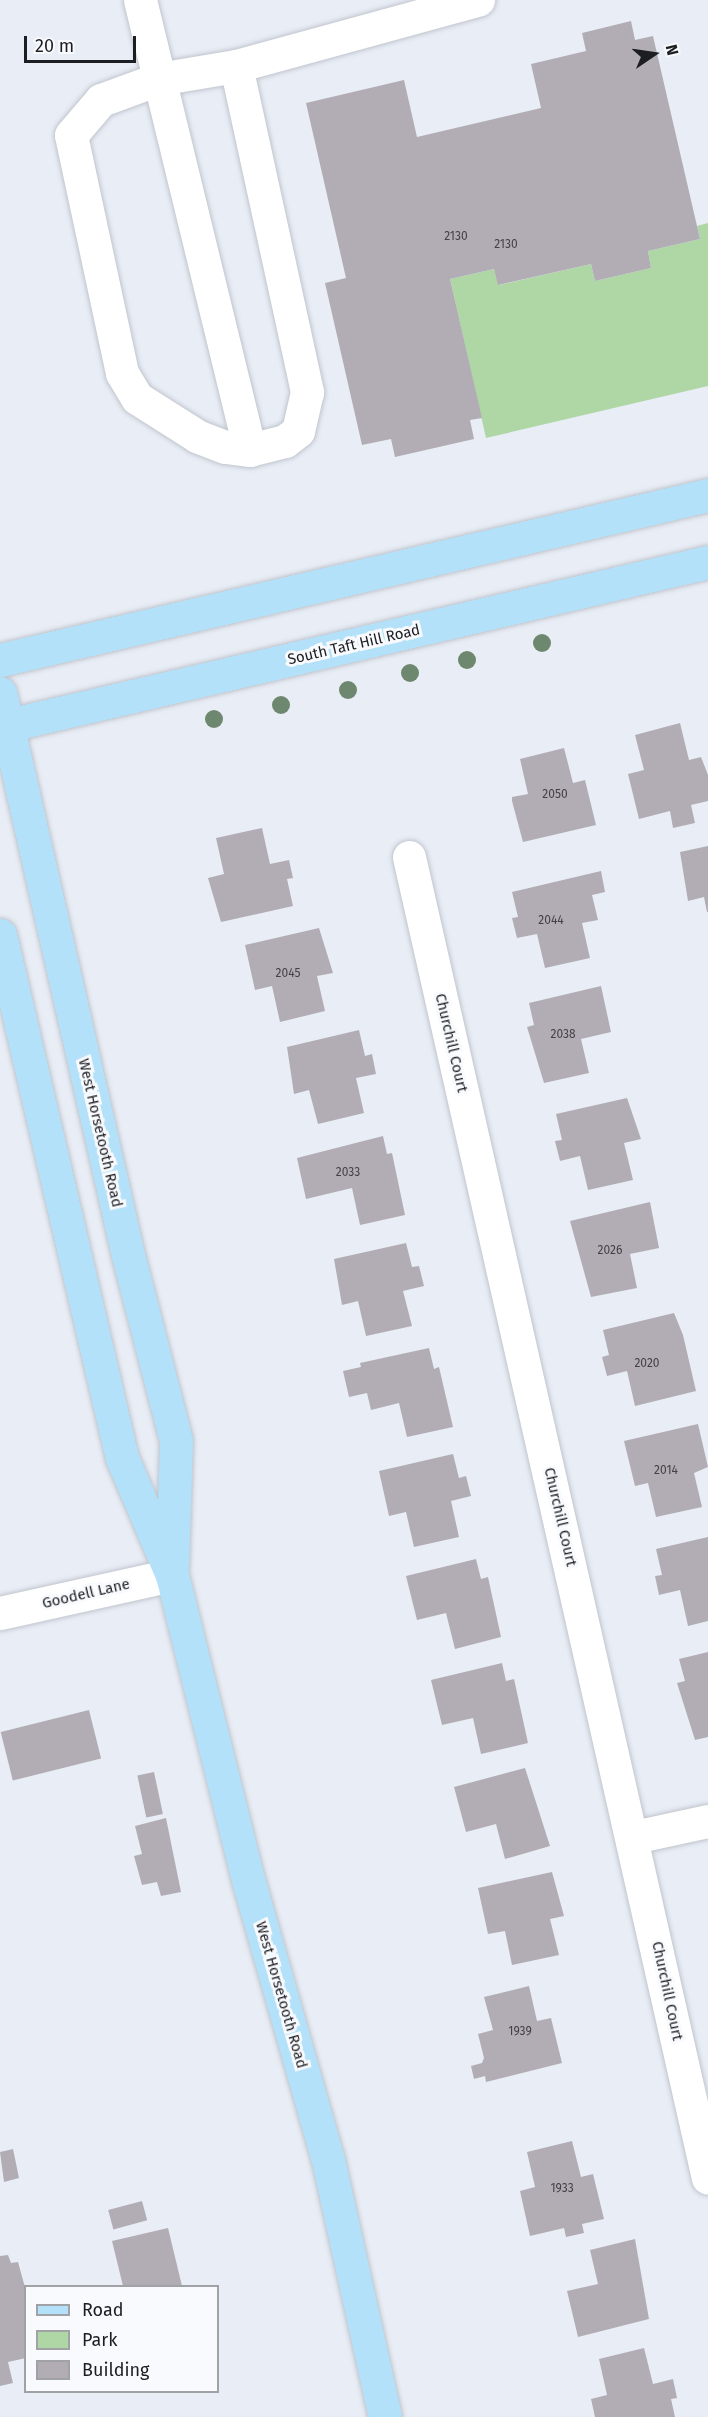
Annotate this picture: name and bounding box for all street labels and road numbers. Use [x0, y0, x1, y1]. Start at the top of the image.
street label: South Taft Hill Road [286, 621, 422, 669]
street label: Churchill Court [431, 992, 471, 1094]
street label: West Horsetooth Road [74, 1057, 126, 1209]
street label: Churchill Court [540, 1466, 580, 1568]
street label: Goodell Lane [40, 1575, 132, 1613]
street label: West Horsetooth Road [251, 1919, 311, 2071]
street label: Churchill Court [648, 1940, 686, 2042]

